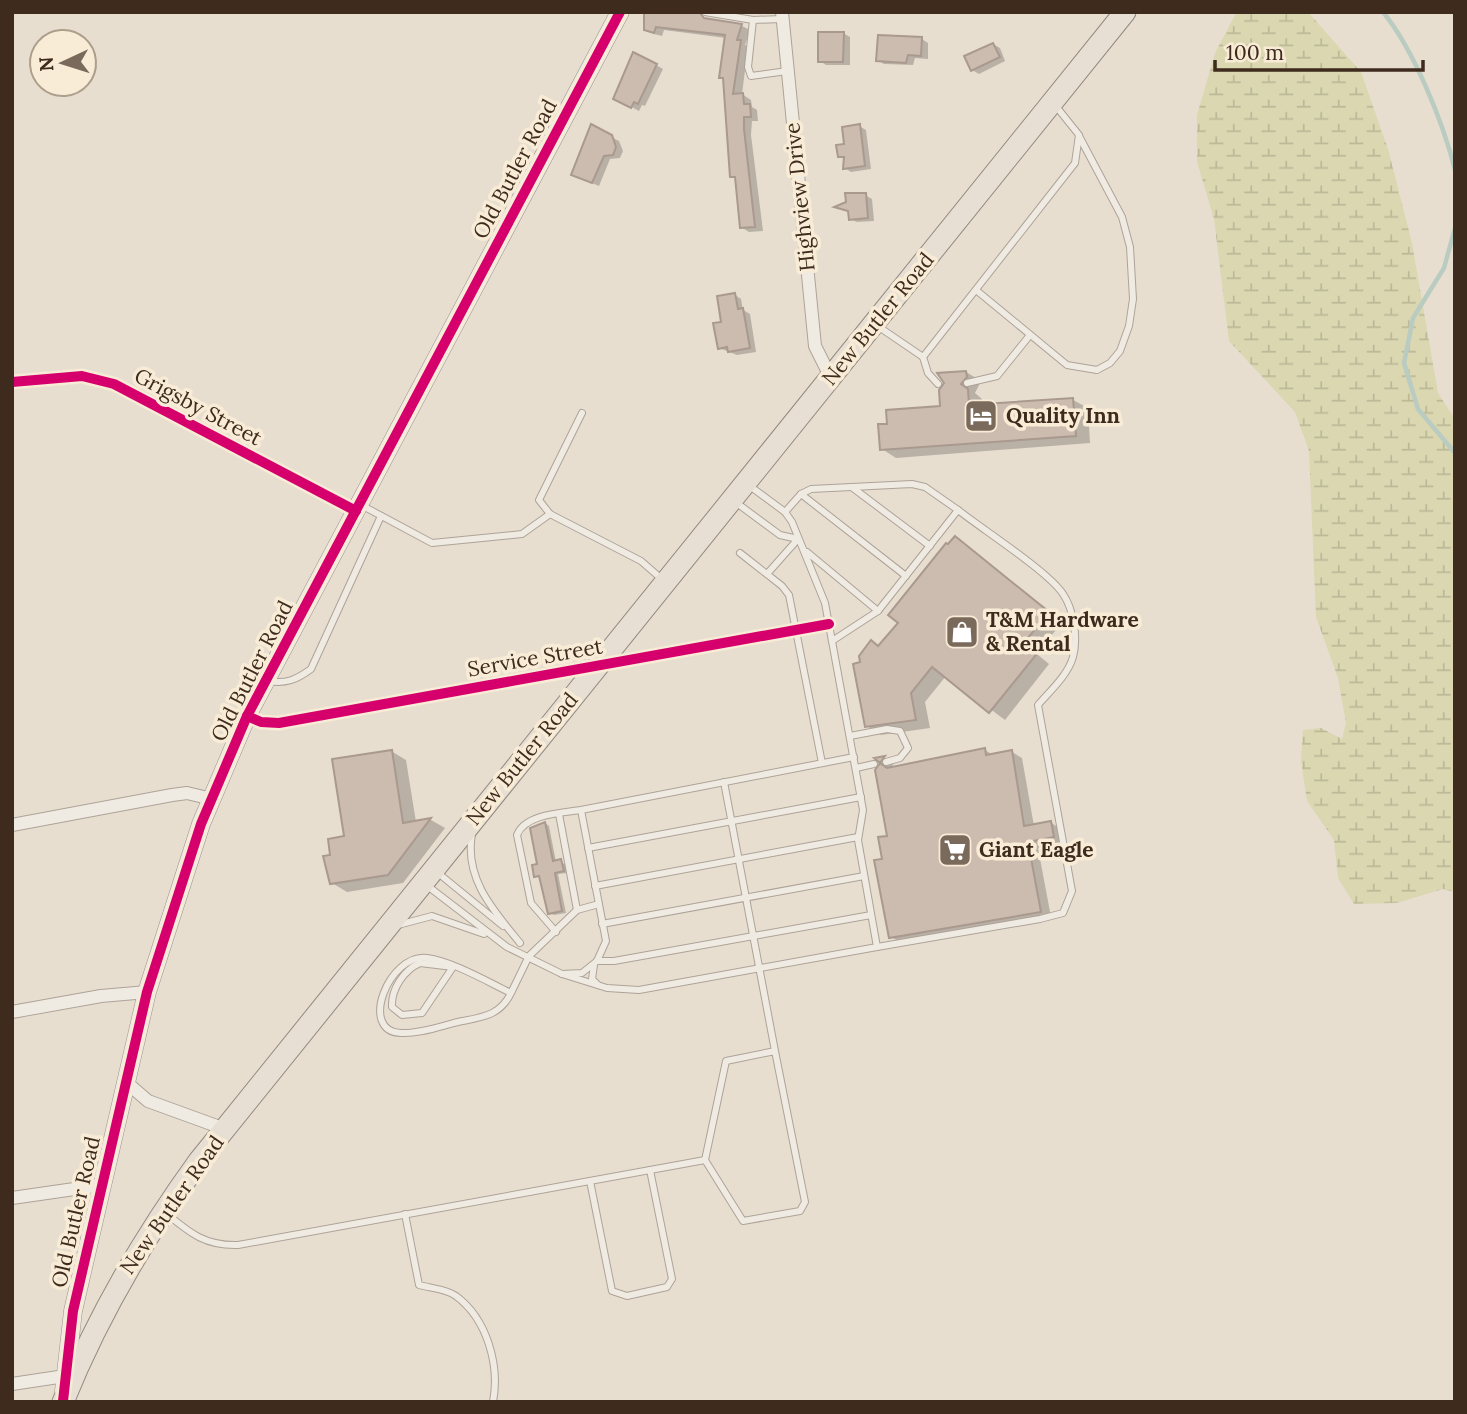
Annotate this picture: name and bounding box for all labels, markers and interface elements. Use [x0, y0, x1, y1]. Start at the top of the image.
north arrow [28, 28, 98, 98]
scale bar [1215, 28, 1423, 72]
text: 100 m [1226, 39, 1284, 66]
text: N [34, 56, 59, 72]
street label: Old Butler Road [466, 94, 563, 243]
street label: Highview Drive [778, 121, 821, 273]
street label: New Butler Road [816, 247, 940, 391]
street label: Grigsby Street [130, 362, 267, 452]
hotel icon: Quality Inn [962, 397, 1000, 435]
place label: Quality Inn [1006, 402, 1120, 429]
street label: Old Butler Road [204, 596, 299, 746]
place label: T&M Hardware & Rental [986, 606, 1139, 657]
shop icon: T&M Hardware & Rental [943, 613, 981, 651]
street label: Service Street [465, 632, 605, 683]
street label: New Butler Road [460, 687, 584, 831]
supermarket icon: Giant Eagle [936, 831, 974, 869]
place label: Giant Eagle [979, 836, 1094, 863]
street label: New Butler Road [114, 1130, 230, 1279]
street label: Old Butler Road [45, 1134, 106, 1290]

